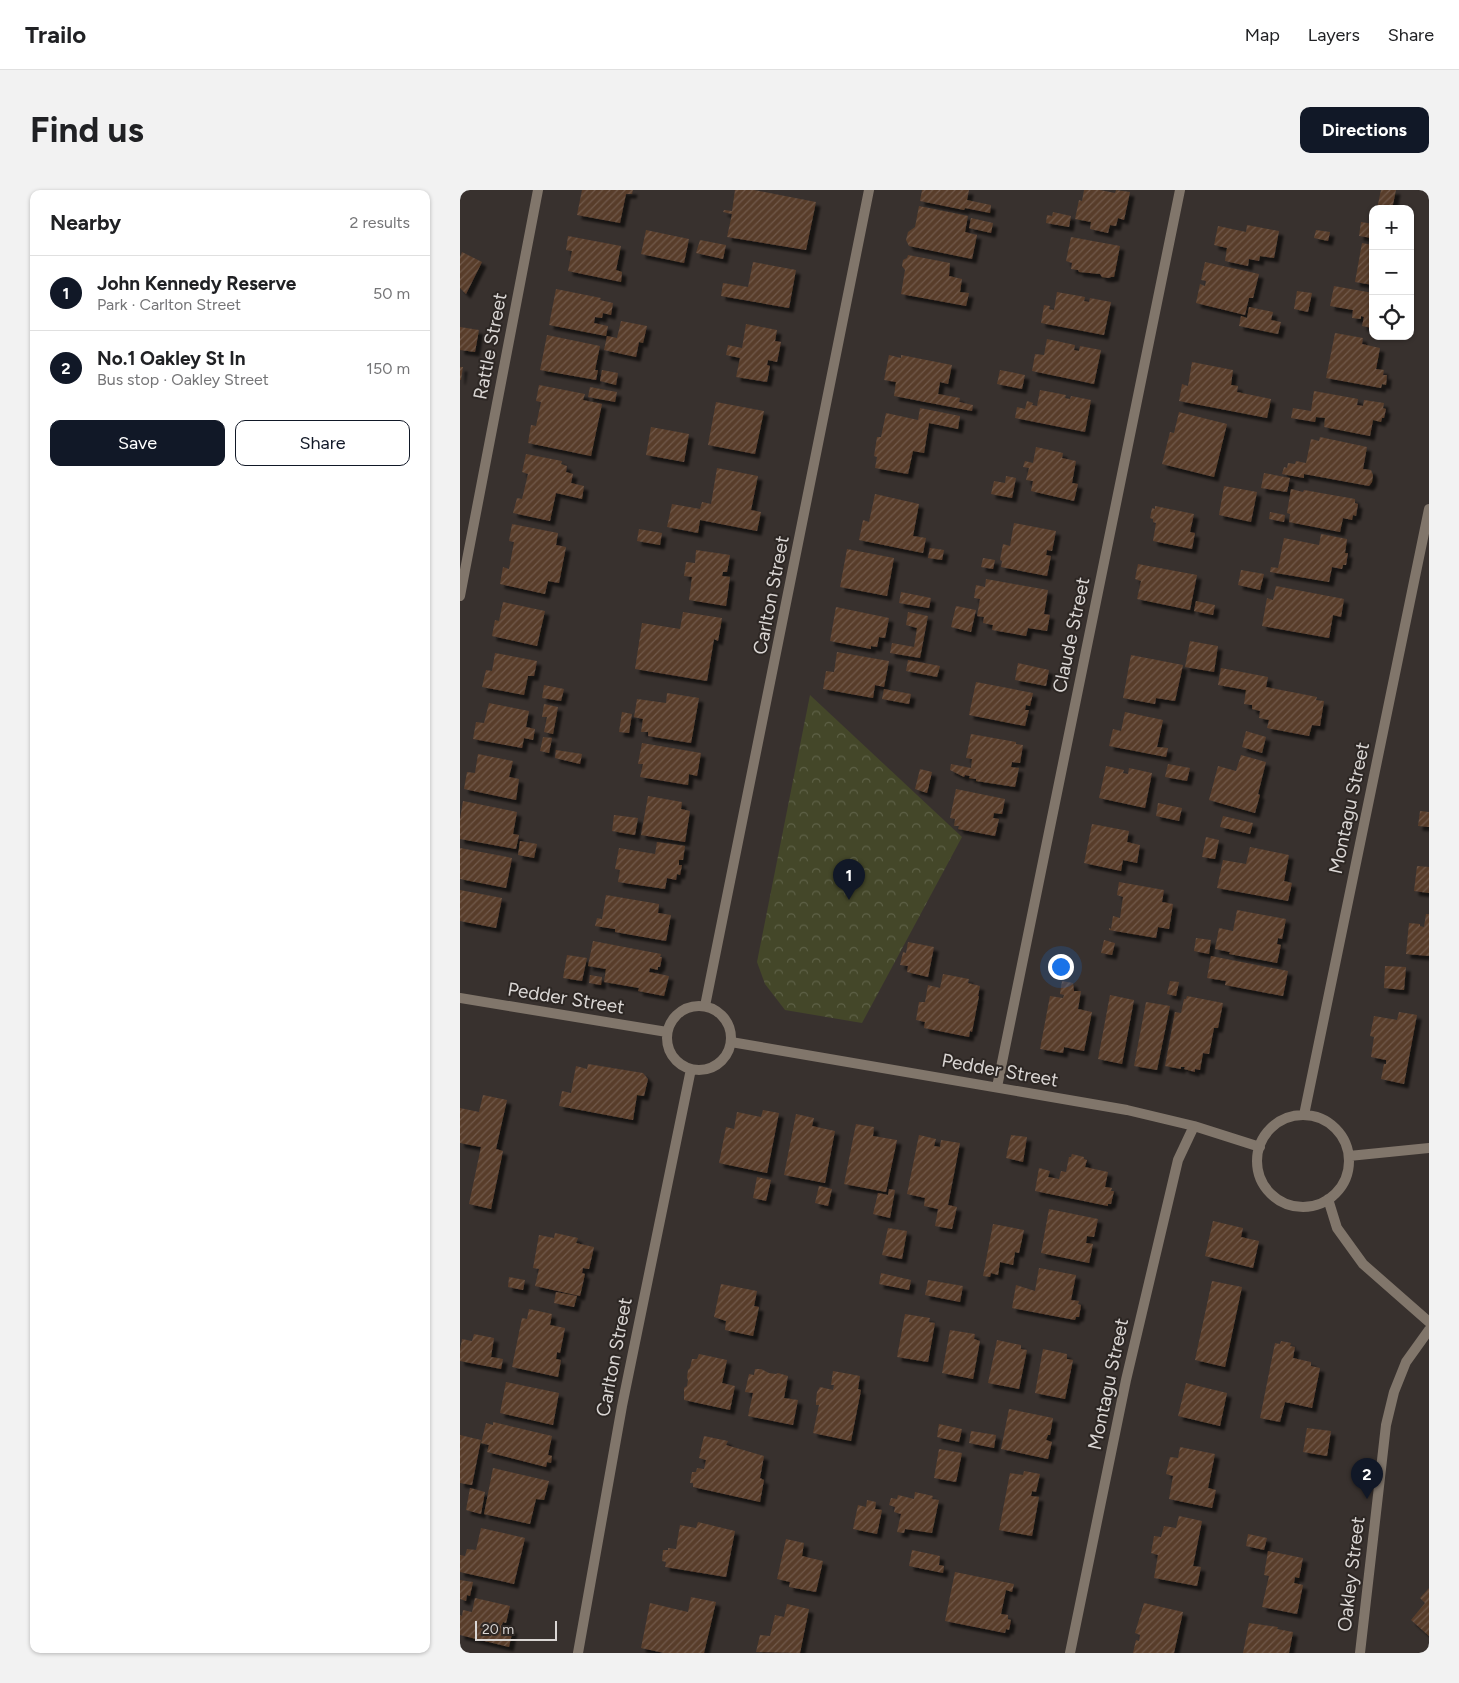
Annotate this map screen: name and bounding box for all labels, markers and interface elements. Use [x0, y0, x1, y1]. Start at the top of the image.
text: Trailo [25, 20, 86, 49]
text: Map [1245, 24, 1280, 46]
text: Layers [1308, 24, 1360, 46]
text: Share [1388, 24, 1434, 46]
button: Directions [1300, 107, 1429, 153]
text: Find us [30, 109, 144, 151]
map controls [1369, 205, 1414, 340]
button: + [1369, 205, 1414, 250]
text: Nearby [50, 210, 121, 235]
text: 2 results [350, 213, 410, 232]
button: − [1369, 250, 1414, 295]
text: John Kennedy Reserve [97, 272, 296, 295]
text: 1 [63, 284, 69, 303]
text: 50 m [373, 284, 410, 303]
street label: Rattle Street [468, 291, 512, 401]
text: Park · Carlton Street [97, 295, 241, 314]
button: locate [1369, 295, 1414, 340]
text: No.1 Oakley St In [97, 347, 246, 370]
text: 2 [61, 359, 71, 378]
text: 150 m [366, 359, 410, 378]
text: Bus stop · Oakley Street [97, 370, 269, 389]
button: Save [50, 420, 225, 466]
button: Share [235, 420, 410, 466]
street label: Carlton Street [748, 534, 794, 656]
street label: Claude Street [1048, 575, 1094, 695]
street label: Montagu Street [1324, 740, 1374, 876]
pin: 1 [833, 859, 865, 900]
your location [1048, 954, 1074, 980]
street label: Pedder Street [506, 977, 626, 1019]
street label: Pedder Street [940, 1048, 1060, 1092]
street label: Carlton Street [591, 1296, 637, 1418]
street label: Montagu Street [1083, 1316, 1133, 1452]
pin: 2 [1351, 1458, 1383, 1499]
street label: Oakley Street [1333, 1515, 1369, 1633]
scale bar [475, 1618, 558, 1641]
text: 20 m [482, 1621, 514, 1638]

